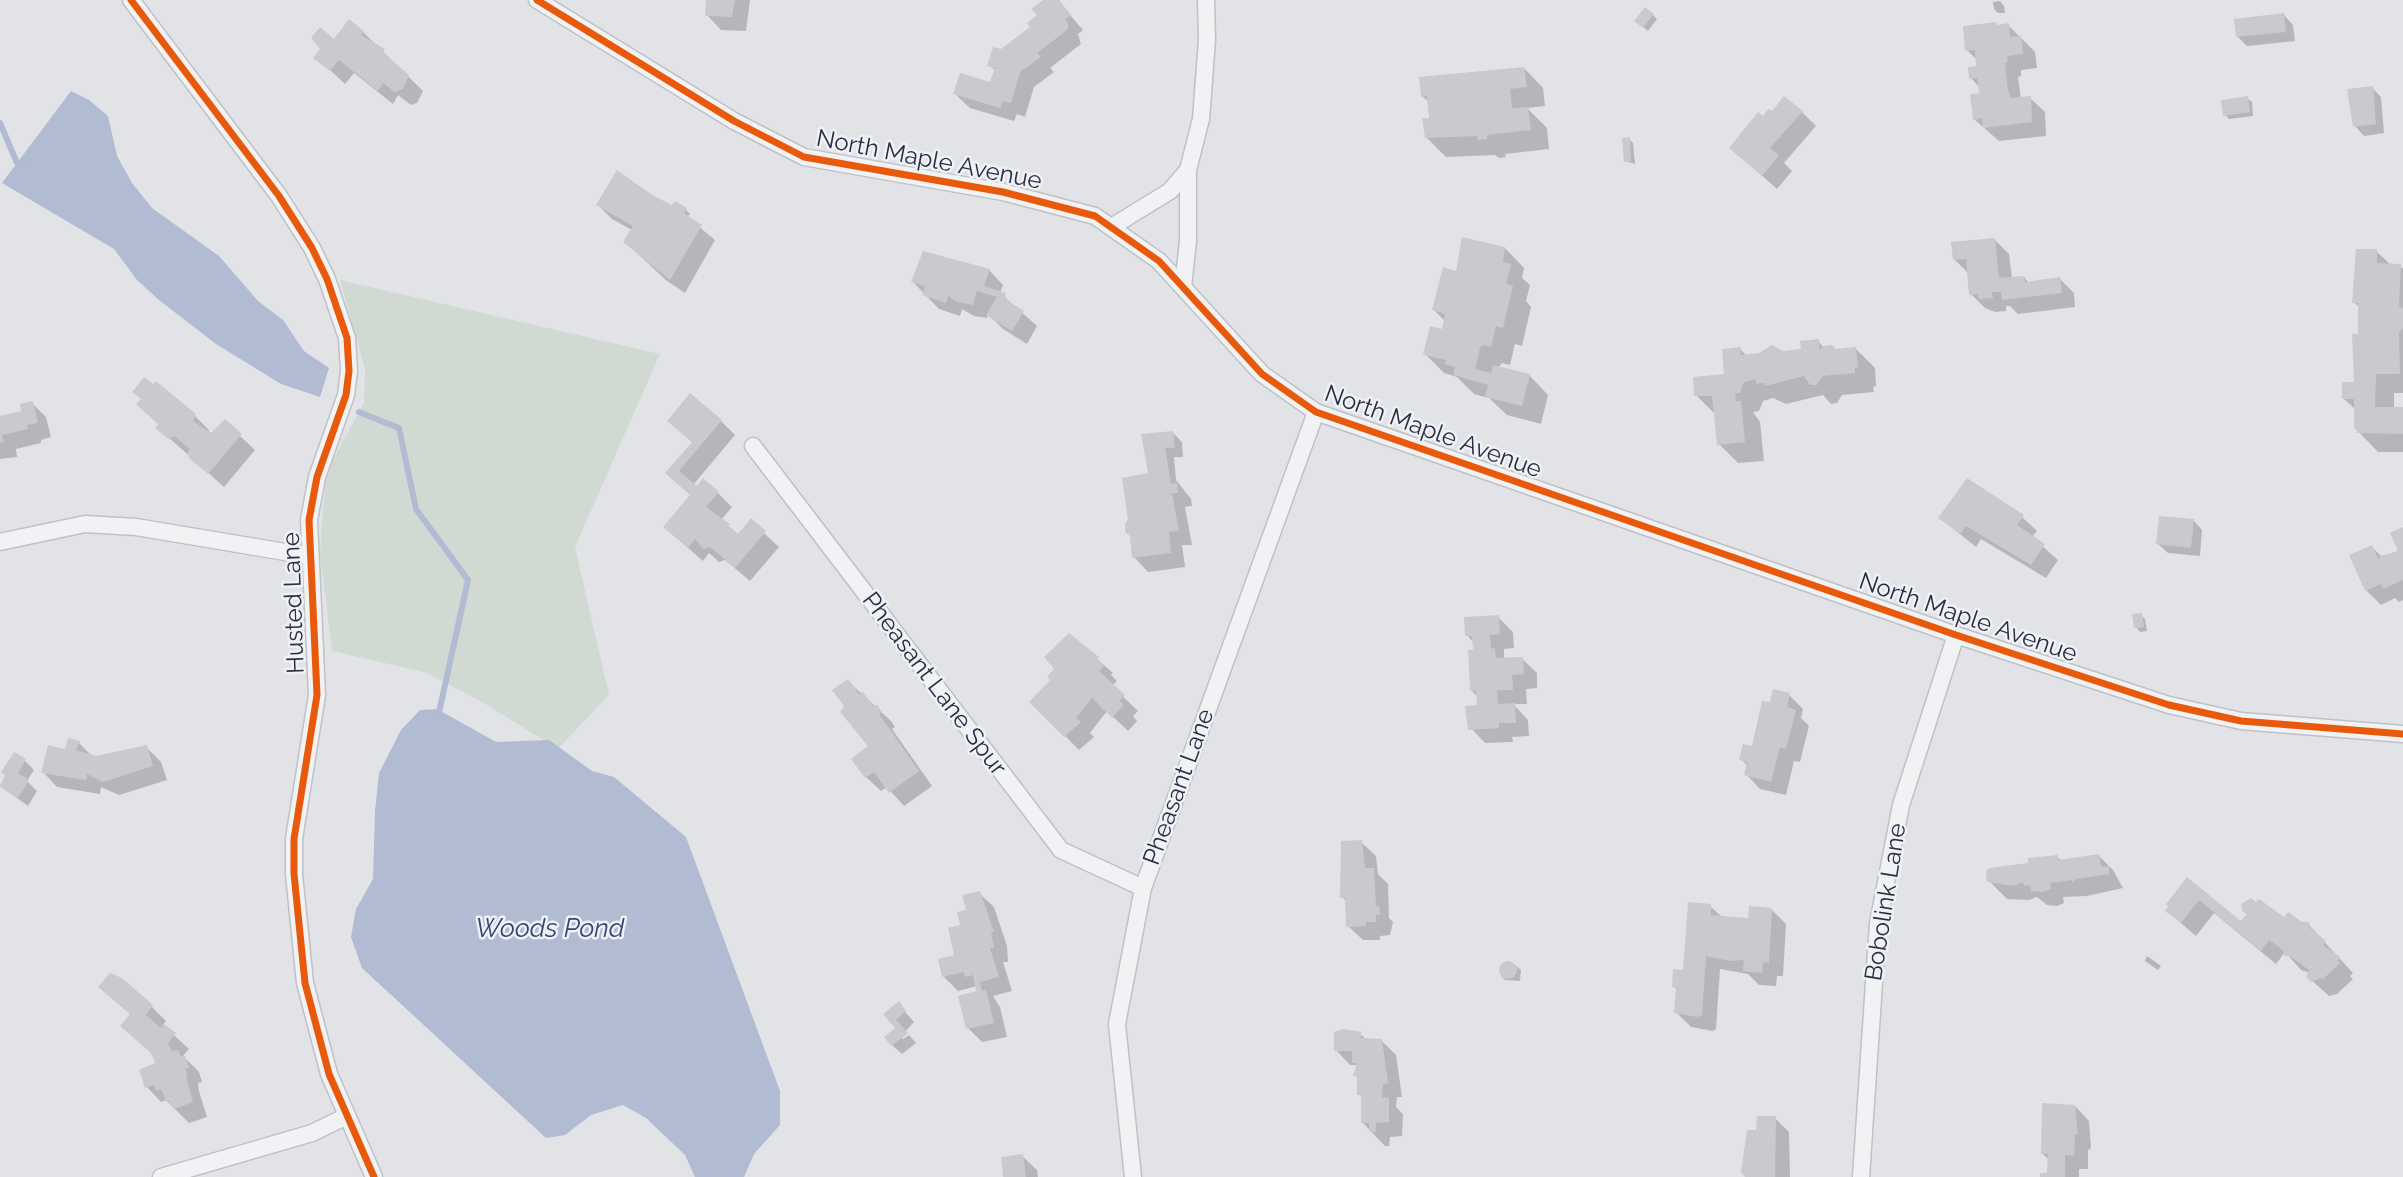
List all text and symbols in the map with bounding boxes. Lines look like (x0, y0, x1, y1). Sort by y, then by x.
street label: North Maple Avenue (814, 124, 1044, 196)
street label: North Maple Avenue (1321, 379, 1545, 485)
street label: Husted Lane (277, 532, 311, 674)
street label: North Maple Avenue (1855, 567, 2081, 669)
street label: Pheasant Lane Spur (856, 587, 1012, 781)
street label: Pheasant Lane (1137, 705, 1221, 869)
street label: Bobolink Lane (1859, 821, 1913, 983)
water label: Woods Pond (476, 913, 624, 945)

